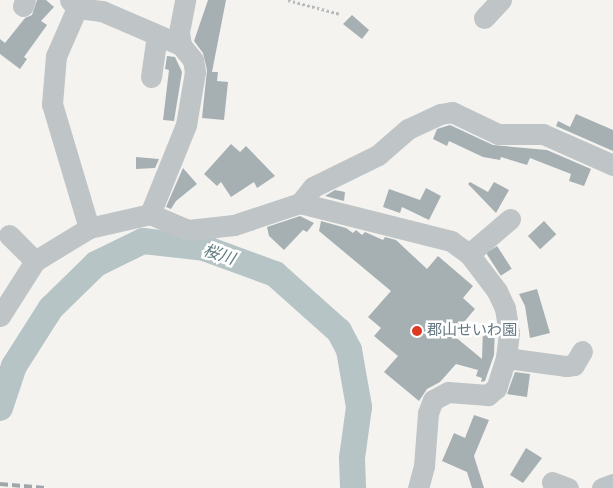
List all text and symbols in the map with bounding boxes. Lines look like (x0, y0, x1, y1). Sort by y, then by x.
water label: 桜川 (201, 241, 237, 269)
place label: 郡山せいわ園 (427, 322, 517, 340)
marker: 郡山せいわ園 (411, 325, 423, 337)

